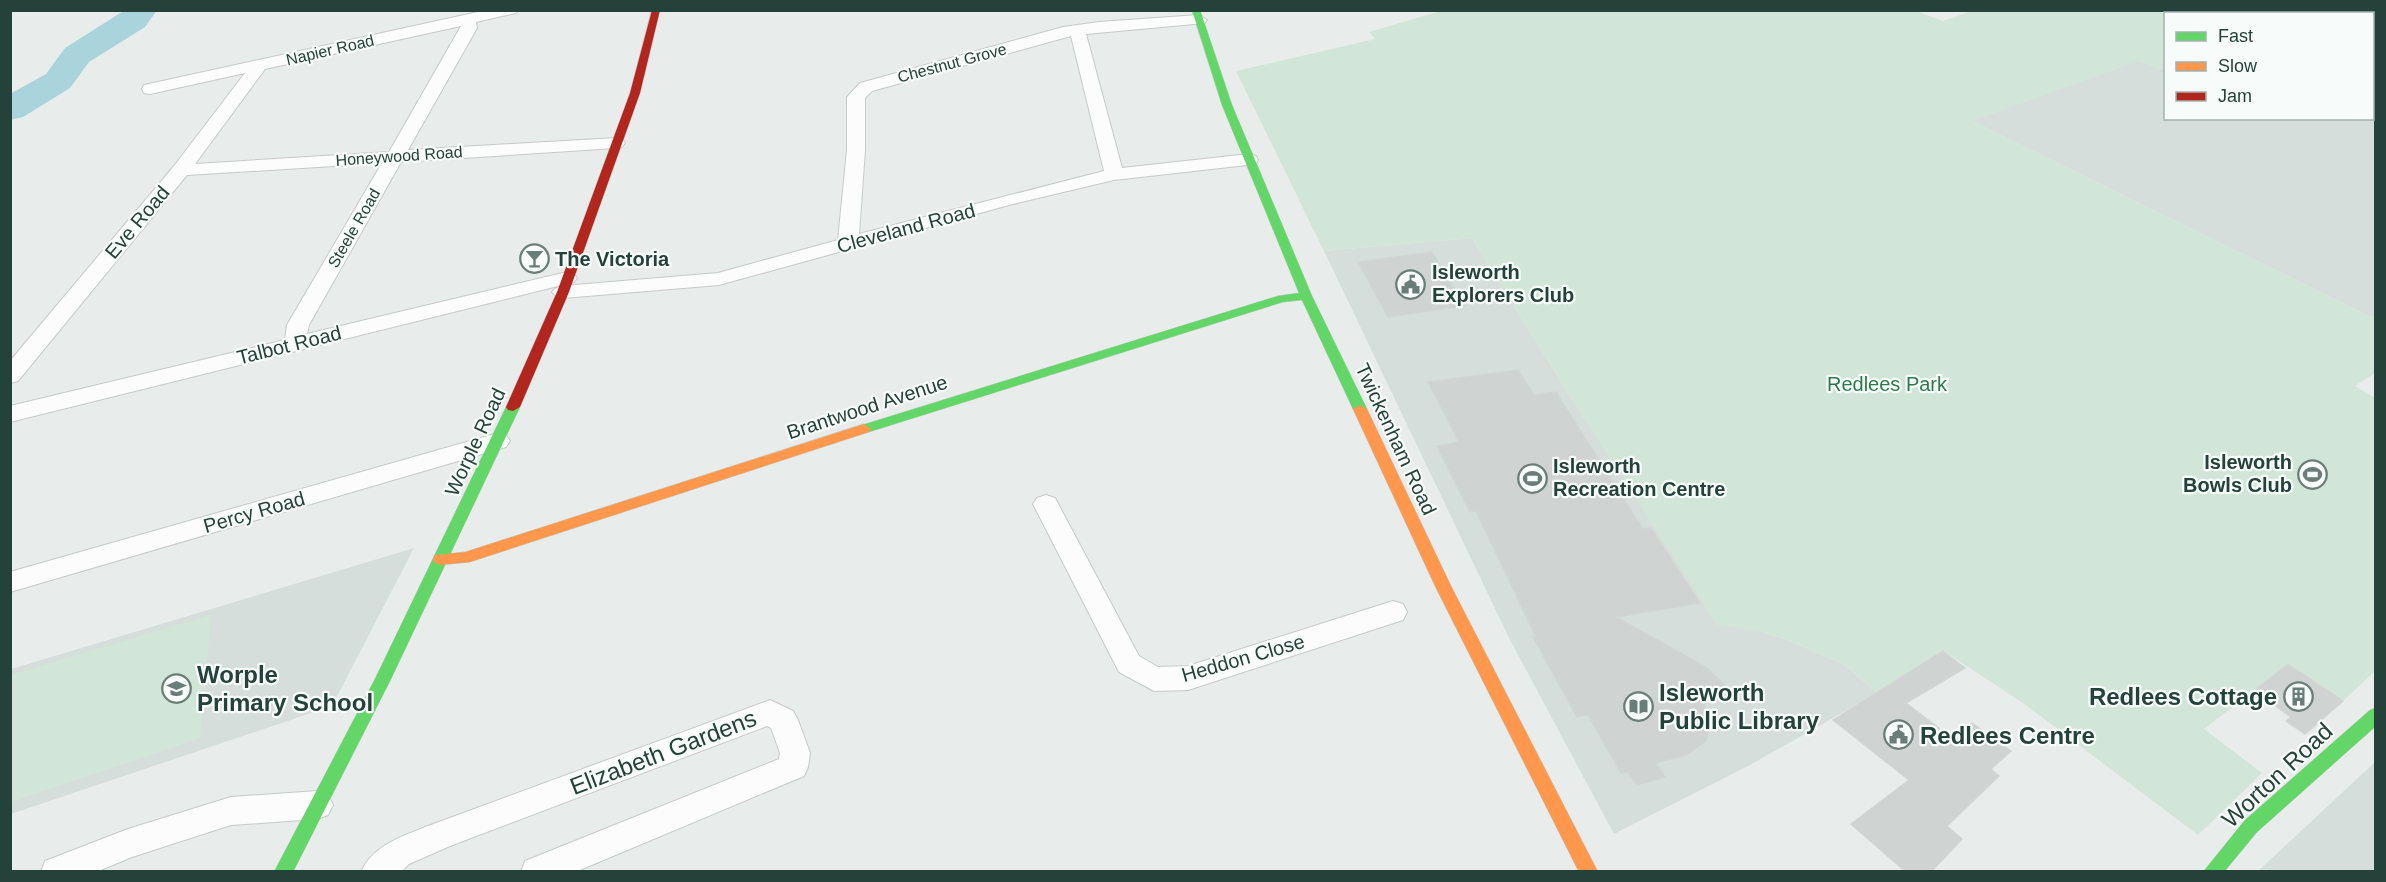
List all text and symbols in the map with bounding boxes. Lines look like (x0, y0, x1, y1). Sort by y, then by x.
legend (2164, 12, 2374, 120)
text: Fast (2218, 26, 2253, 46)
street label: Napier Road (284, 32, 376, 68)
street label: Chestnut Grove (896, 40, 1008, 86)
text: Slow (2218, 56, 2258, 76)
text: Jam (2218, 86, 2252, 106)
street label: Honeywood Road (335, 143, 463, 169)
street label: Eve Road (100, 181, 174, 263)
street label: Steele Road (325, 186, 383, 270)
street label: Cleveland Road (834, 199, 978, 257)
bar icon: The Victoria (518, 243, 550, 275)
place label: The Victoria (555, 248, 670, 270)
place label: Isleworth Explorers Club (1432, 261, 1574, 306)
public building icon: Isleworth Explorers Club (1395, 268, 1427, 300)
street label: Talbot Road (235, 321, 343, 369)
street label: Twickenham Road (1351, 360, 1441, 518)
street label: Brantwood Avenue (784, 371, 950, 443)
park label: Redlees Park (1827, 373, 1948, 395)
street label: Worple Road (440, 385, 510, 499)
place label: Isleworth Bowls Club (2183, 451, 2292, 496)
place label: Isleworth Recreation Centre (1553, 455, 1725, 500)
sports icon: Isleworth Bowls Club (2297, 458, 2329, 490)
sports icon: Isleworth Recreation Centre (1516, 462, 1548, 494)
street label: Percy Road (201, 487, 307, 537)
street label: Heddon Close (1179, 630, 1307, 686)
place label: Worple Primary School (197, 661, 373, 716)
school or university icon: Worple Primary School (160, 672, 192, 704)
place label: Isleworth Public Library (1659, 679, 1820, 734)
building icon: Redlees Cottage (2282, 680, 2314, 712)
place label: Redlees Cottage (2089, 683, 2277, 710)
library icon: Isleworth Public Library (1622, 690, 1654, 722)
street label: Elizabeth Gardens (566, 704, 760, 800)
street label: Worton Road (2216, 717, 2338, 833)
public building icon: Redlees Centre (1883, 719, 1915, 751)
place label: Redlees Centre (1920, 722, 2095, 749)

